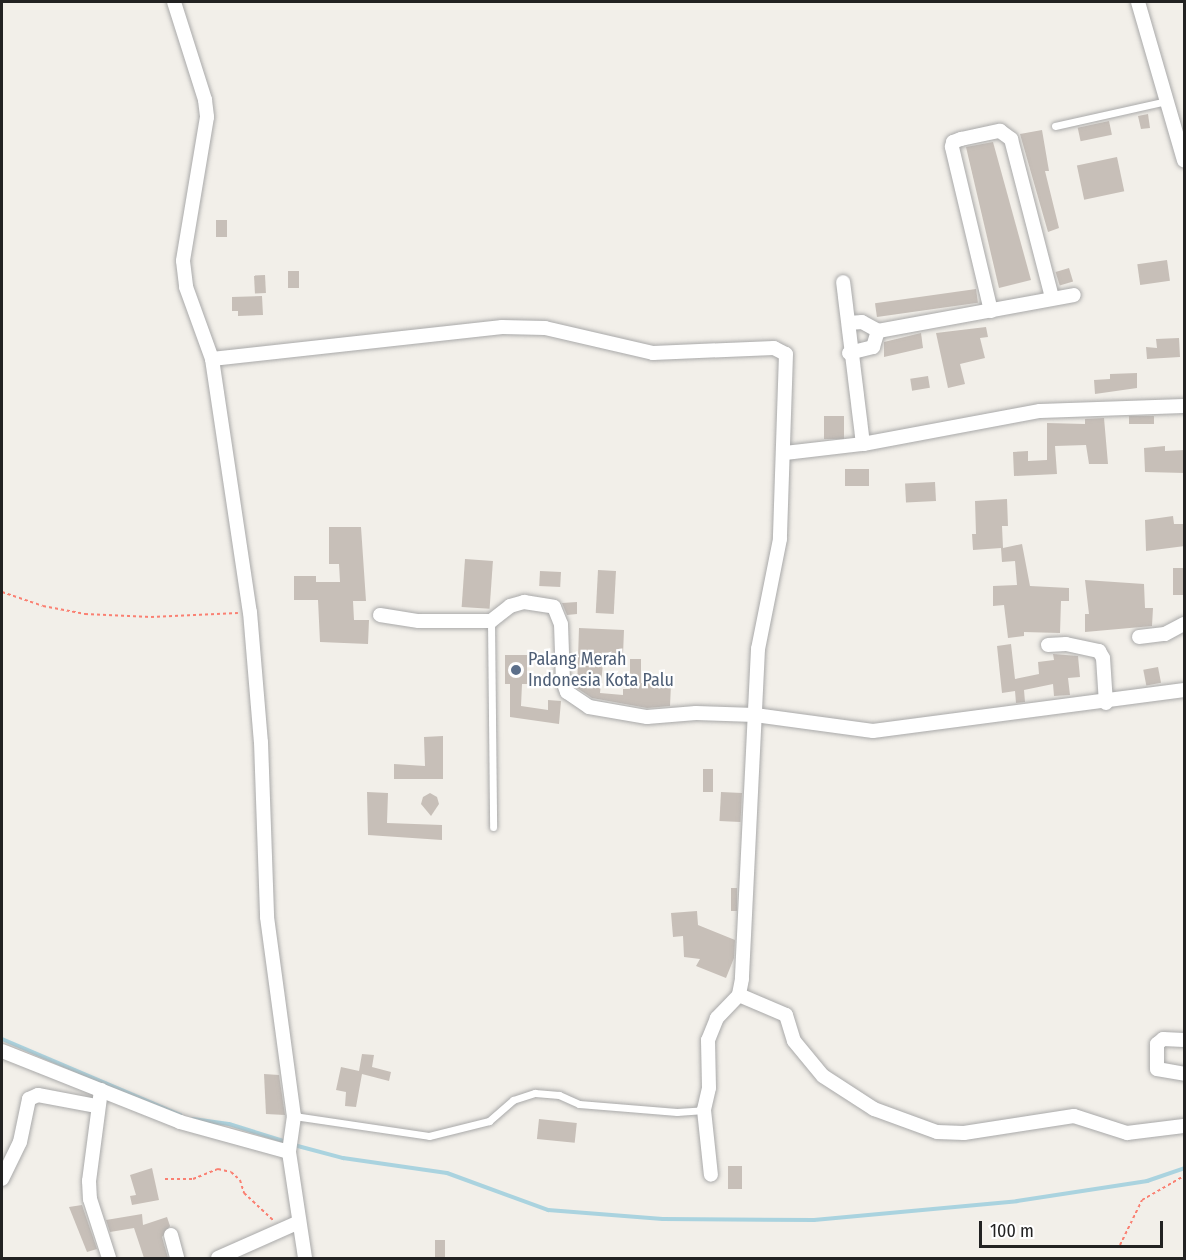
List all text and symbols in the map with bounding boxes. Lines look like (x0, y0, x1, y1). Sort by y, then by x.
place label: Palang Merah Indonesia Kota Palu (528, 649, 674, 692)
marker: Palang Merah Indonesia Kota Palu (509, 663, 523, 677)
scale bar (982, 1209, 1166, 1247)
text: 100 m (990, 1220, 1034, 1242)

